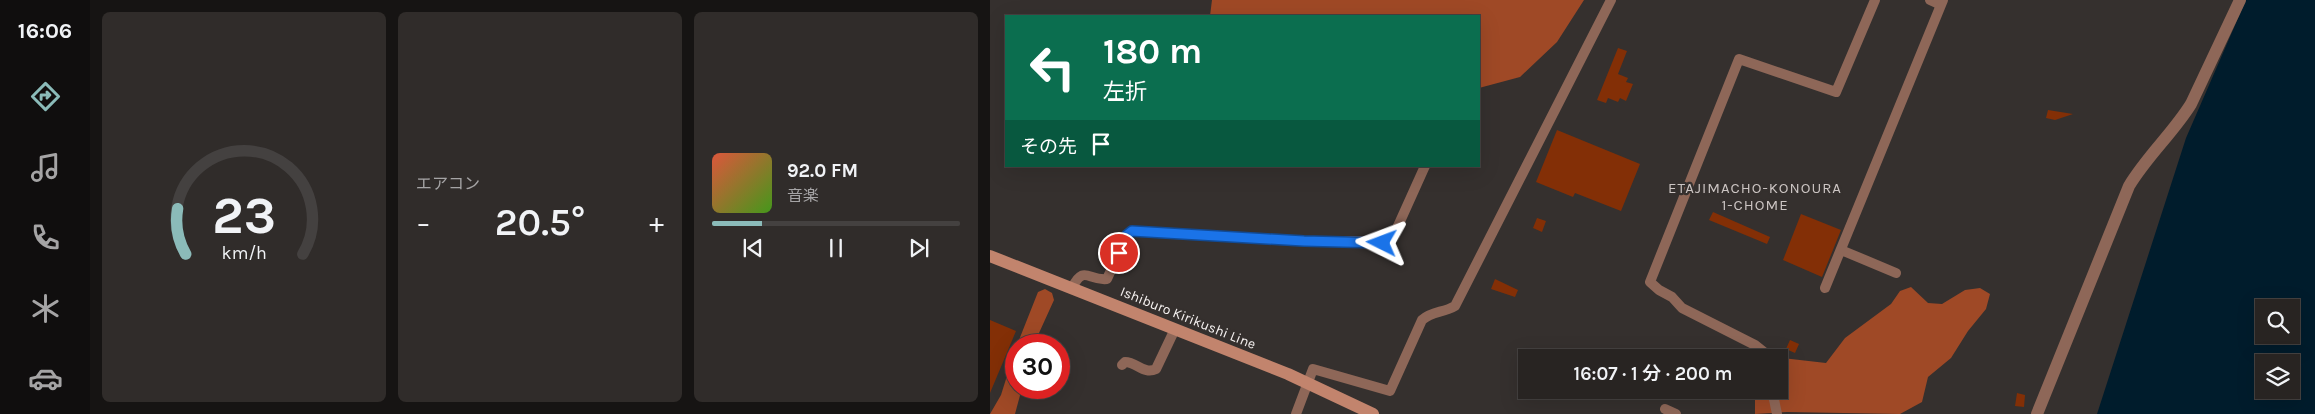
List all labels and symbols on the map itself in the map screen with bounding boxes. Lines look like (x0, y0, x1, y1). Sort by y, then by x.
district label: ETAJIMACHO-KONOURA 1-CHOME (1668, 179, 1842, 214)
position arrow (1355, 216, 1407, 268)
pin (1098, 232, 1140, 274)
street label: Ishiburo Kirikushi Line (1118, 283, 1258, 353)
speed limit sign: 30 (1005, 334, 1070, 399)

